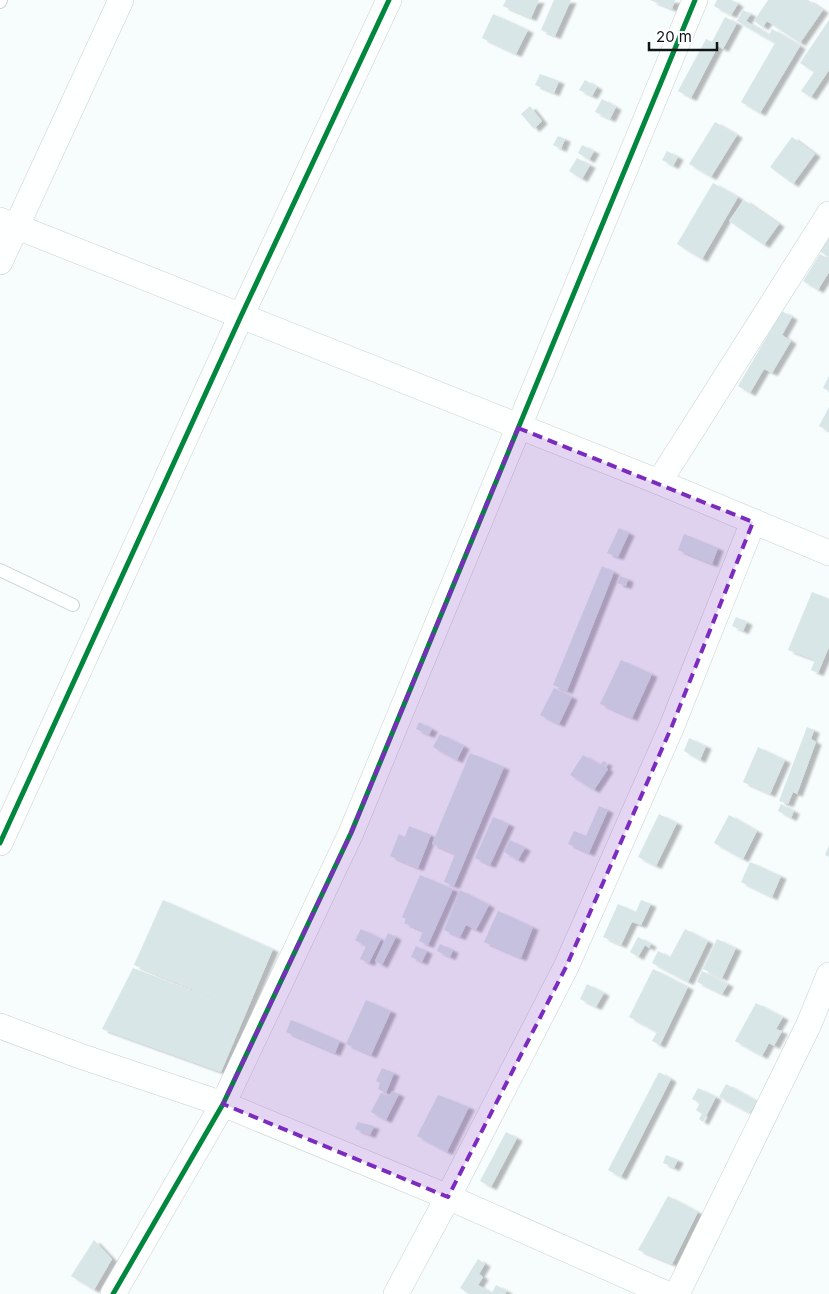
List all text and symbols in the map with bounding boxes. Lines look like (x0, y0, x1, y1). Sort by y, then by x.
scale bar (649, 20, 716, 52)
text: 20 m (656, 27, 692, 46)

